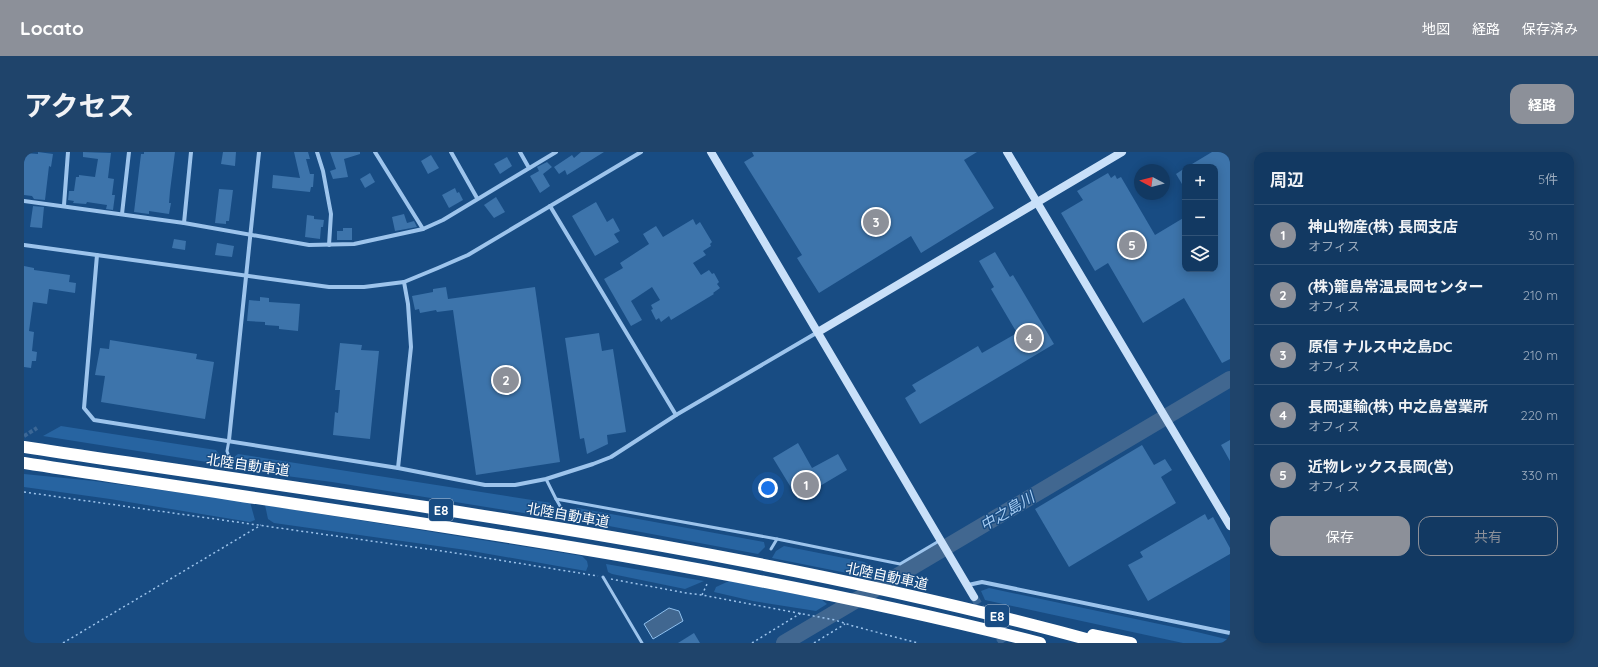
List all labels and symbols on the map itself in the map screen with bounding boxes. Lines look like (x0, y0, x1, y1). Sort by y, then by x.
north arrow (1134, 164, 1170, 200)
pin: 3 (863, 207, 889, 237)
pin: 5 (1119, 230, 1145, 260)
pin: 4 (1016, 323, 1042, 353)
pin: 2 (493, 365, 519, 395)
street label: 北陸自動車道 (205, 450, 291, 480)
pin: 1 (793, 470, 819, 500)
your location (758, 478, 778, 498)
water label: 中之島川 (976, 486, 1039, 535)
road number: E8 (429, 499, 453, 521)
street label: 北陸自動車道 (525, 499, 611, 531)
street label: 北陸自動車道 (844, 558, 930, 594)
road number: E8 (985, 605, 1009, 627)

